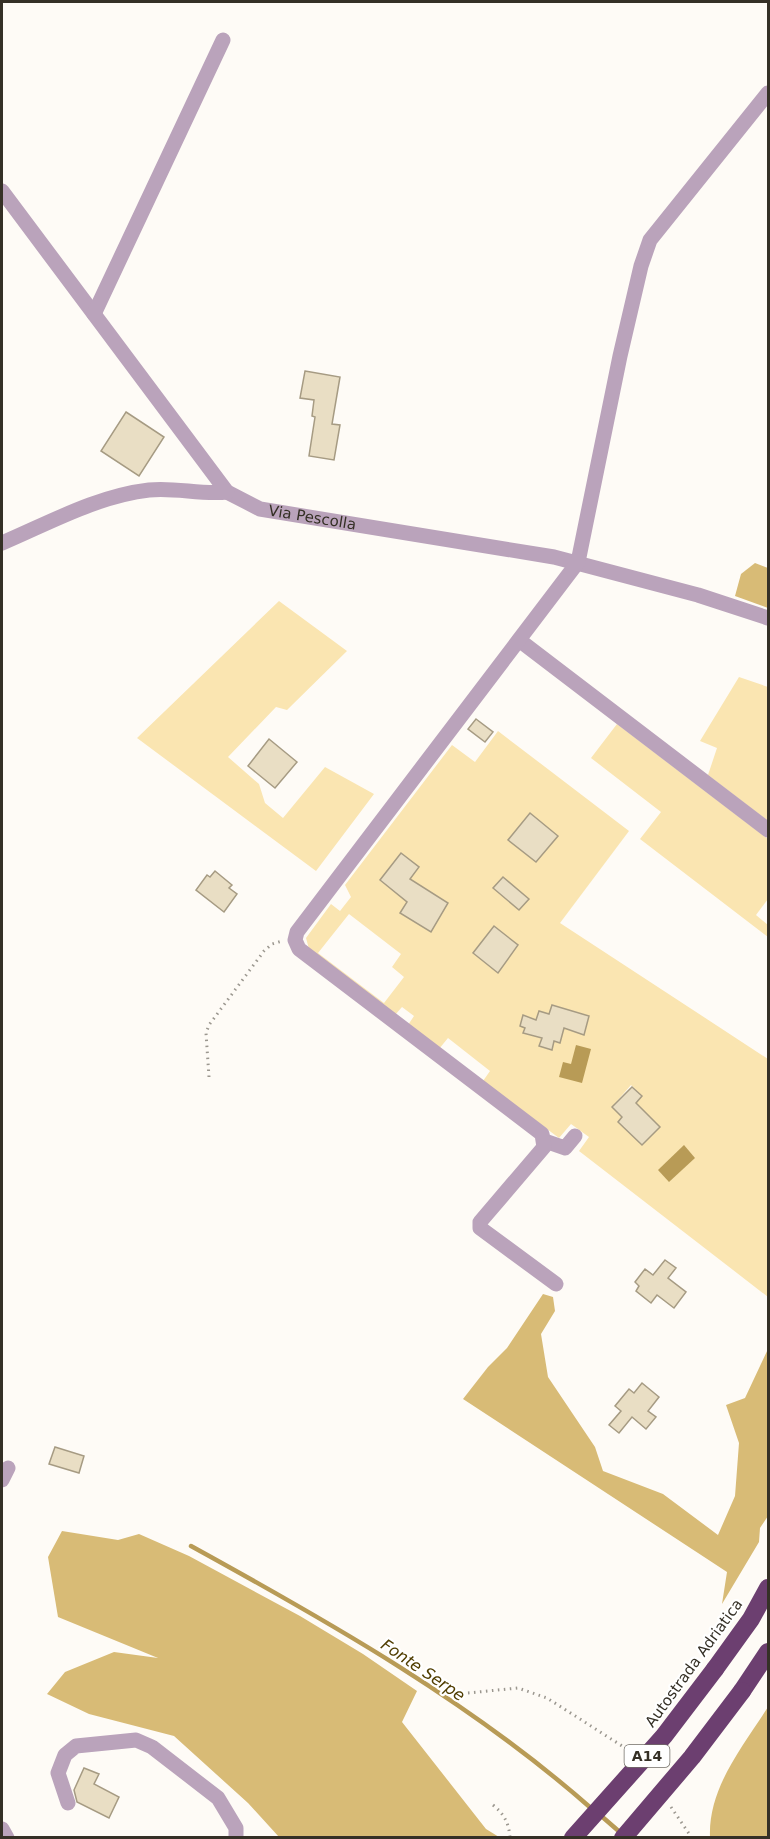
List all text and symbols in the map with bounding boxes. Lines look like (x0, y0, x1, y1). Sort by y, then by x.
street label: Via Pescolla (267, 502, 358, 534)
street label: Autostrada Adriatica (641, 1595, 747, 1731)
water label: Fonte Serpe (378, 1635, 469, 1705)
road number: A14 (624, 1745, 670, 1767)

